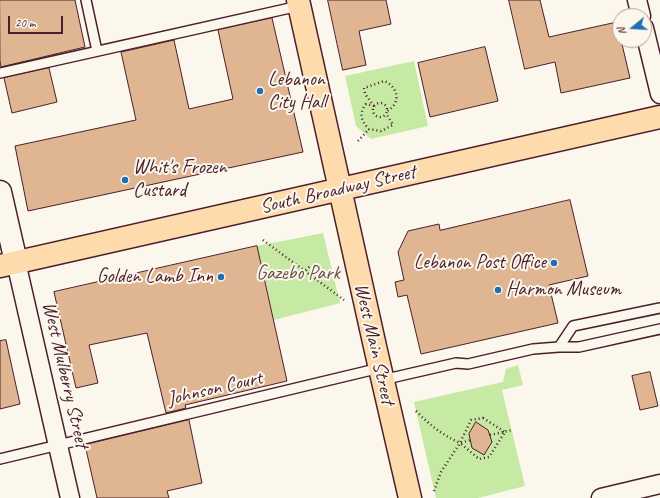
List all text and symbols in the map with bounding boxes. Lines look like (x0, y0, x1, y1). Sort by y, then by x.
scale bar (10, 8, 65, 34)
north arrow (612, 8, 652, 48)
text: 20 m (15, 15, 35, 31)
text: N (614, 26, 629, 37)
place label: Lebanon City Hall (268, 68, 326, 115)
marker: Lebanon City Hall (255, 86, 265, 96)
place label: Whit's Frozen Custard (133, 156, 227, 203)
street label: South Broadway Street (258, 160, 418, 220)
marker: Whit's Frozen Custard (120, 175, 130, 185)
place label: Lebanon Post Office (414, 251, 546, 275)
marker: Lebanon Post Office (549, 258, 559, 268)
park label: Gazebo Park (256, 262, 340, 286)
place label: Golden Lamb Inn (97, 265, 213, 289)
marker: Golden Lamb Inn (216, 272, 226, 282)
place label: Harmon Museum (506, 278, 621, 302)
street label: West Main Street (348, 281, 400, 407)
marker: Harmon Museum (493, 285, 503, 295)
street label: West Mulberry Street (37, 300, 93, 450)
street label: Johnson Court (165, 366, 265, 412)

